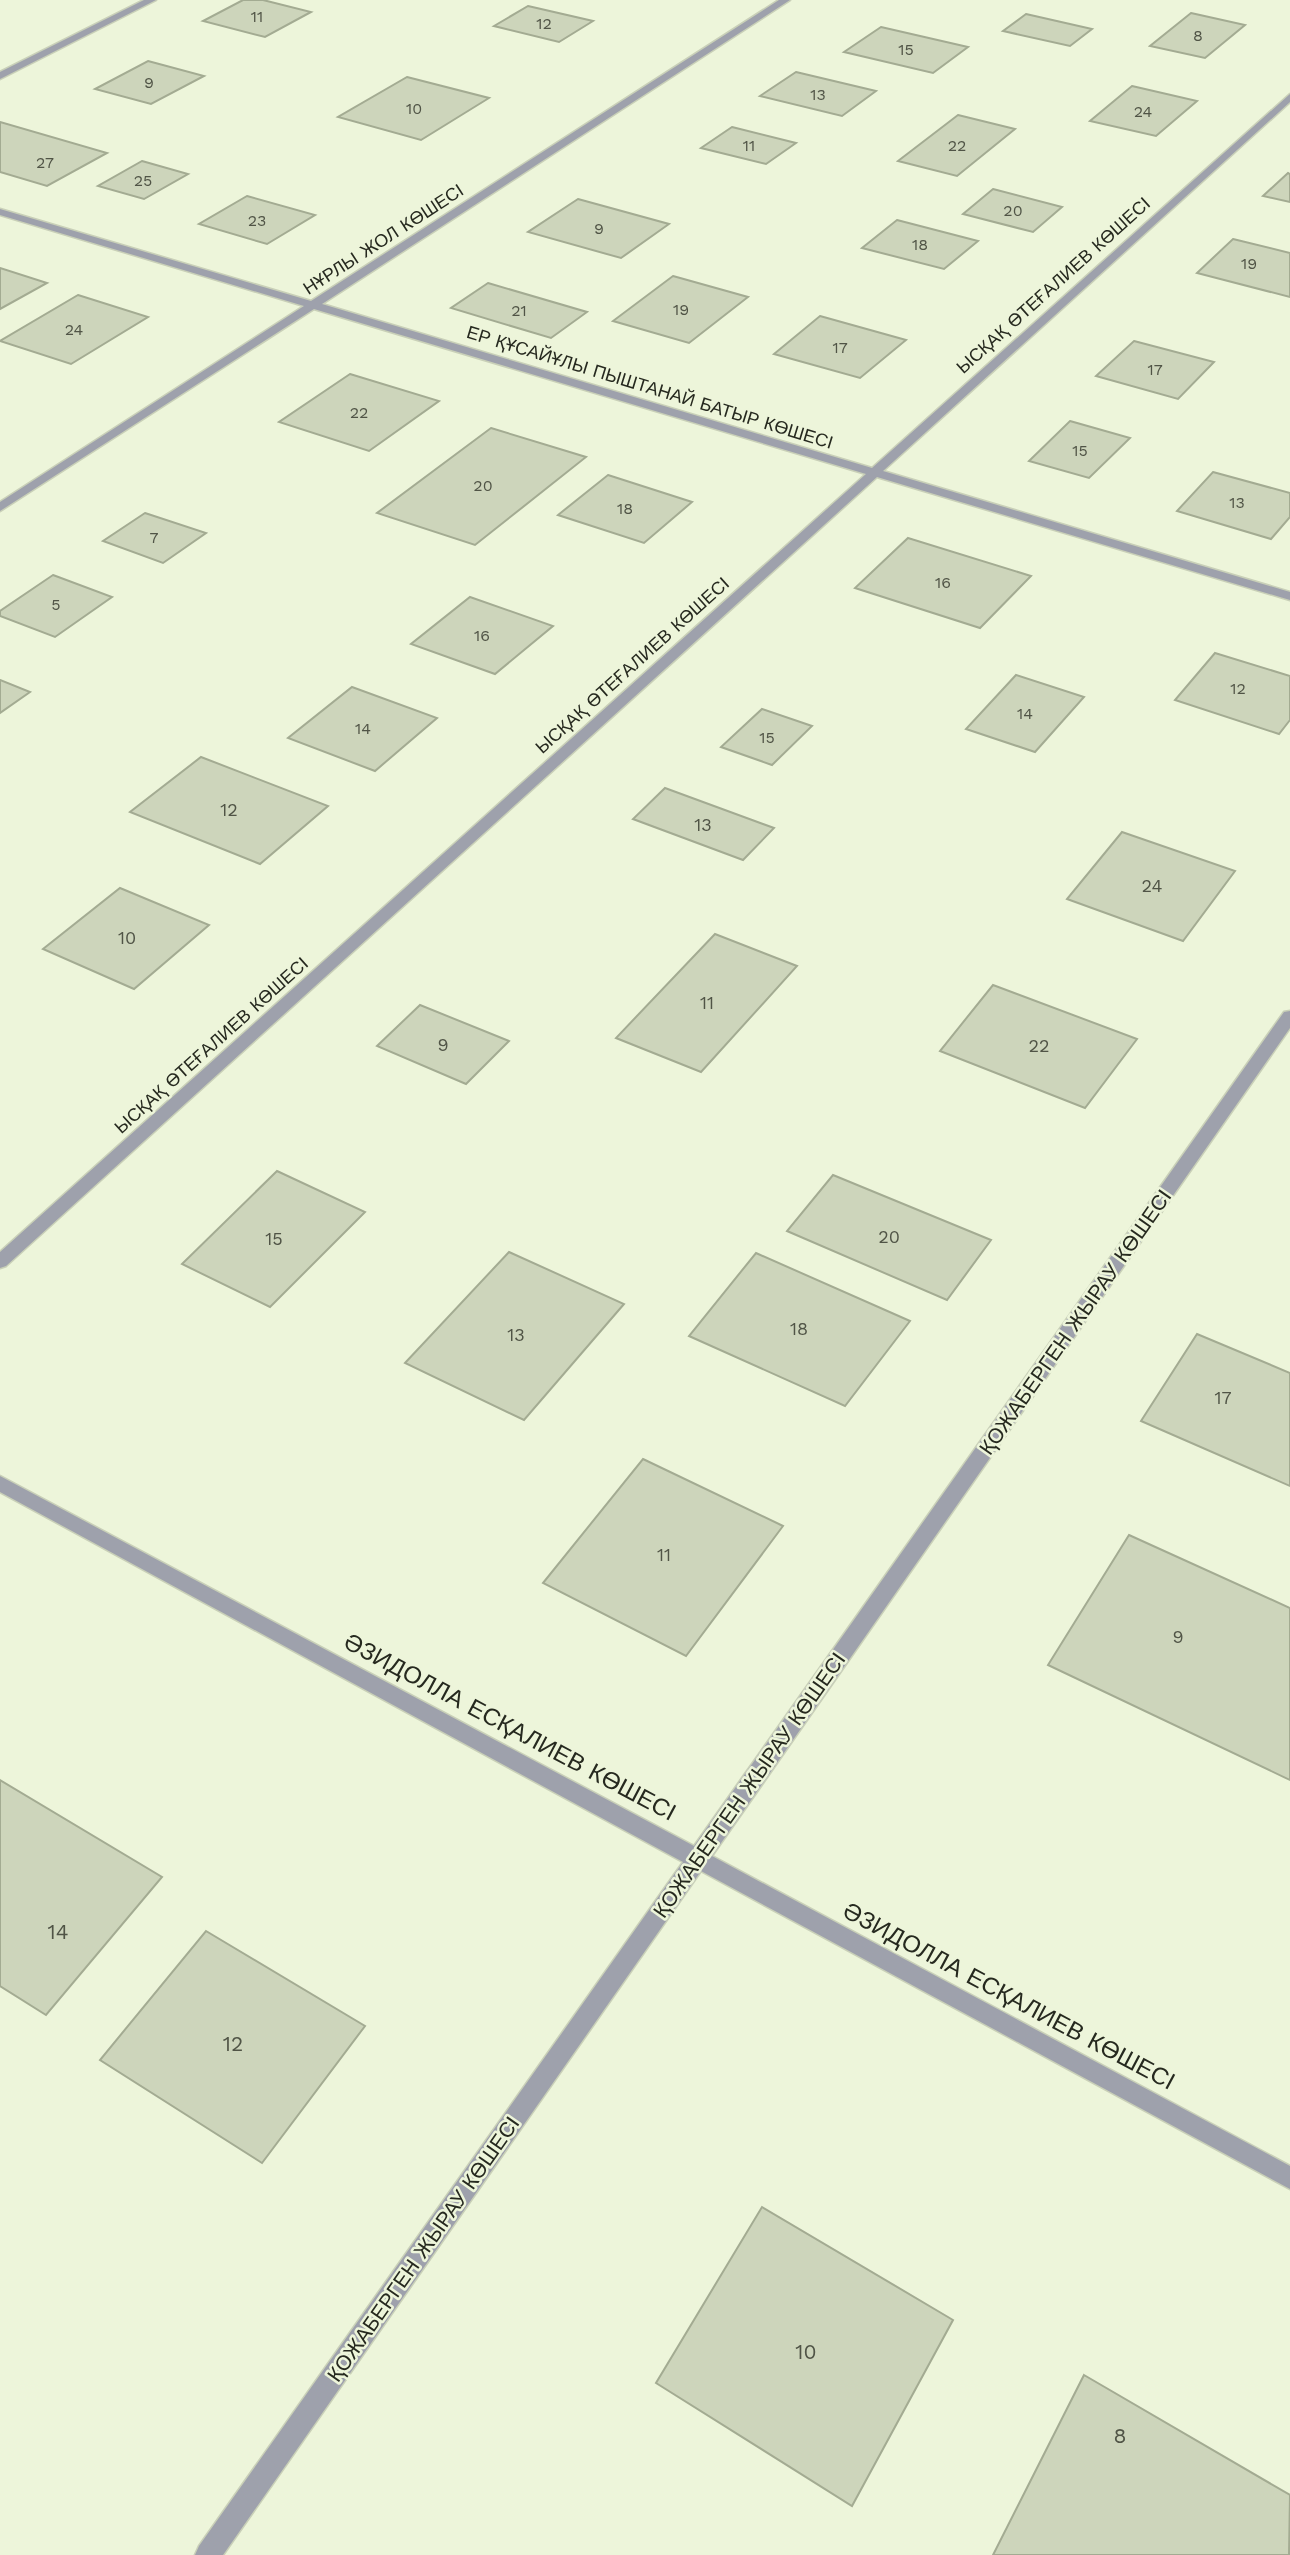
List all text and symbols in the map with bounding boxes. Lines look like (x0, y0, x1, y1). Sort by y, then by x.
house number: 11 (251, 7, 263, 26)
house number: 12 (536, 14, 552, 33)
house number: 8 (1193, 26, 1203, 45)
house number: 15 (898, 40, 914, 59)
house number: 9 (144, 73, 154, 92)
house number: 13 (810, 85, 826, 104)
house number: 10 (406, 99, 422, 118)
house number: 24 (1134, 102, 1153, 121)
house number: 11 (743, 136, 755, 155)
house number: 22 (948, 136, 966, 155)
house number: 27 (36, 153, 54, 172)
house number: 25 (134, 171, 152, 190)
street label: НҰРЛЫ ЖОЛ КӨШЕСІ (299, 179, 467, 299)
street label: ЫСҚАҚ ӨТЕҒАЛИЕВ КӨШЕСІ (952, 193, 1154, 377)
house number: 20 (1003, 201, 1023, 220)
house number: 23 (248, 211, 266, 230)
house number: 9 (594, 219, 604, 238)
house number: 18 (912, 235, 928, 254)
house number: 19 (1241, 254, 1257, 273)
house number: 19 (673, 300, 689, 319)
house number: 21 (511, 301, 527, 320)
house number: 24 (65, 320, 84, 339)
street label: ЕР ҚҰСАЙҰЛЫ ПЫШТАНАЙ БАТЫР КӨШЕСІ (464, 321, 836, 453)
house number: 17 (832, 338, 848, 357)
house number: 17 (1147, 360, 1163, 379)
house number: 22 (350, 403, 368, 422)
house number: 15 (1072, 441, 1088, 460)
house number: 20 (473, 476, 493, 495)
house number: 13 (1229, 493, 1245, 512)
house number: 18 (617, 499, 633, 518)
house number: 7 (150, 528, 159, 547)
street label: ЫСҚАҚ ӨТЕҒАЛИЕВ КӨШЕСІ (531, 573, 733, 757)
house number: 16 (935, 573, 951, 592)
house number: 5 (51, 595, 61, 614)
house number: 16 (474, 626, 490, 645)
house number: 12 (1230, 679, 1246, 698)
house number: 14 (1017, 704, 1033, 723)
house number: 14 (355, 719, 371, 738)
house number: 15 (759, 728, 775, 747)
house number: 12 (220, 799, 238, 820)
house number: 13 (694, 814, 712, 835)
house number: 24 (1142, 875, 1162, 896)
house number: 10 (118, 927, 136, 948)
street label: ЫСҚАҚ ӨТЕҒАЛИЕВ КӨШЕСІ (110, 953, 312, 1137)
house number: 11 (700, 992, 714, 1013)
house number: 9 (437, 1034, 449, 1055)
house number: 22 (1029, 1035, 1050, 1056)
street label: ҚОЖАБЕРГЕН ЖЫРАУ КӨШЕСІ (974, 1185, 1176, 1459)
house number: 20 (878, 1226, 900, 1247)
house number: 15 (265, 1228, 283, 1249)
house number: 18 (790, 1318, 808, 1339)
house number: 13 (507, 1324, 525, 1345)
house number: 17 (1214, 1387, 1232, 1408)
house number: 11 (657, 1544, 671, 1565)
house number: 9 (1172, 1626, 1184, 1647)
street label: ӘЗИДОЛЛА ЕСҚАЛИЕВ КӨШЕСІ (339, 1627, 681, 1827)
street label: ҚОЖАБЕРГЕН ЖЫРАУ КӨШЕСІ (648, 1648, 850, 1922)
street label: ӘЗИДОЛЛА ЕСҚАЛИЕВ КӨШЕСІ (838, 1896, 1180, 2096)
house number: 14 (47, 1919, 69, 1944)
house number: 12 (223, 2031, 243, 2056)
street label: ҚОЖАБЕРГЕН ЖЫРАУ КӨШЕСІ (322, 2112, 524, 2386)
house number: 10 (795, 2339, 817, 2364)
house number: 8 (1114, 2423, 1126, 2448)

